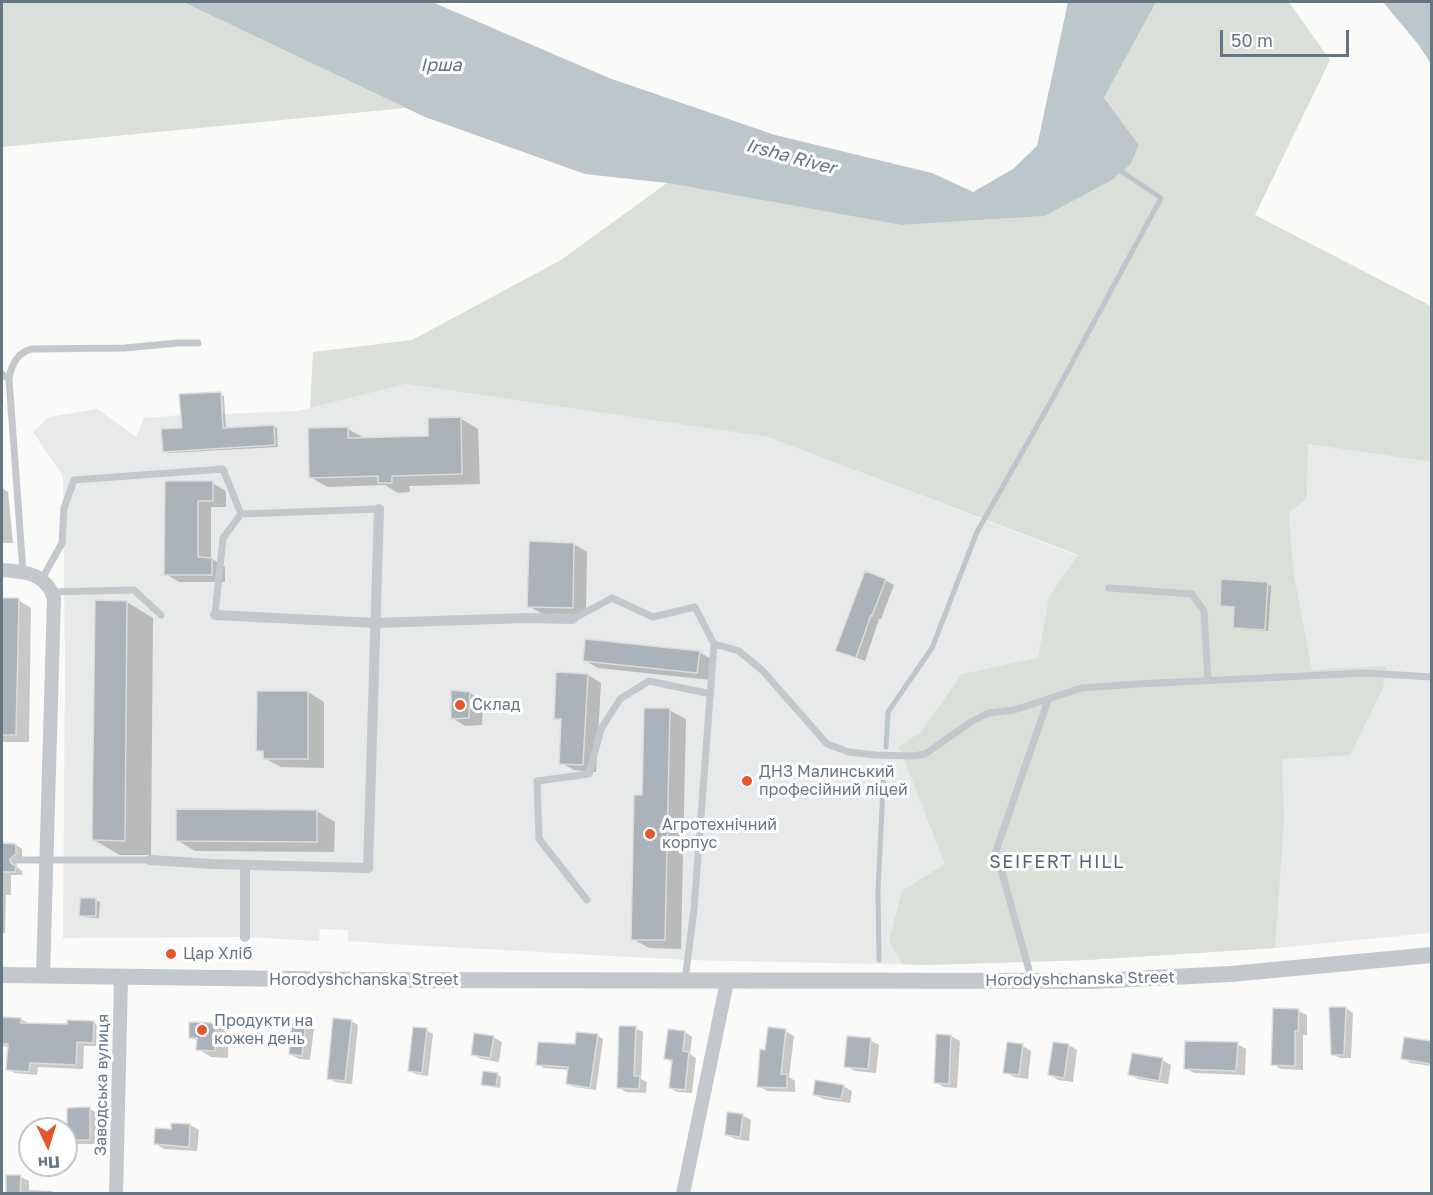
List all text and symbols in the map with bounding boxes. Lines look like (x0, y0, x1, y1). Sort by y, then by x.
scale bar (1223, 18, 1352, 56)
text: 50 m (1231, 29, 1273, 51)
water label: Ірша (420, 54, 462, 76)
water label: Irsha River (744, 135, 838, 179)
place label: Склад (472, 695, 520, 715)
marker: Склад (453, 698, 467, 712)
place label: ДНЗ Малинський професійний ліцей (759, 762, 908, 800)
marker: ДНЗ Малинський професійний ліцей (740, 774, 754, 788)
place label: Агротехнічний корпус (662, 815, 777, 853)
marker: Агротехнічний корпус (643, 827, 657, 841)
district label: SEIFERT HILL (989, 851, 1125, 873)
place label: Цар Хліб (183, 944, 252, 964)
marker: Цар Хліб (164, 947, 178, 961)
street label: Horodyshchanska Street (985, 968, 1175, 990)
street label: Horodyshchanska Street (269, 970, 459, 990)
place label: Продукти на кожен день (214, 1011, 313, 1049)
street label: Заводська вулиця (91, 1014, 113, 1156)
marker: Продукти на кожен день (195, 1023, 209, 1037)
north arrow (18, 1117, 78, 1177)
text: Пн (38, 1152, 61, 1174)

